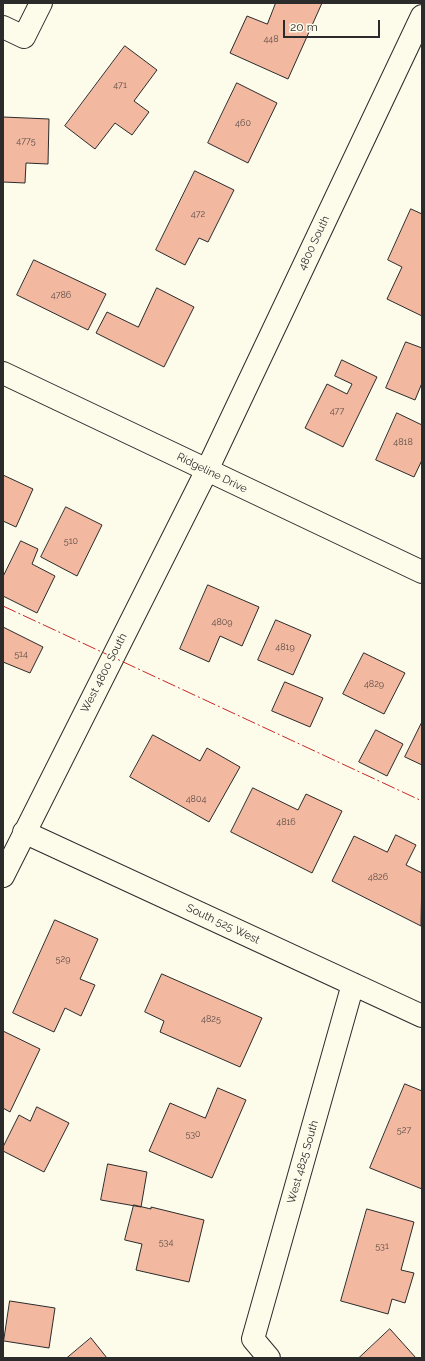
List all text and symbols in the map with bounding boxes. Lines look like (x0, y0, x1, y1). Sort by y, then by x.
scale bar (285, 12, 382, 38)
text: 20 m (290, 20, 318, 34)
house number: 448 (263, 34, 279, 44)
house number: 471 (113, 80, 127, 90)
house number: 460 (235, 118, 251, 128)
house number: 4775 (16, 136, 36, 146)
house number: 472 (191, 209, 205, 219)
street label: 4800 South (296, 214, 332, 272)
house number: 4786 (51, 290, 71, 300)
house number: 477 (330, 406, 344, 416)
house number: 4818 (393, 437, 413, 447)
street label: Ridgeline Drive (175, 450, 249, 496)
house number: 510 (64, 536, 78, 546)
house number: 4809 (211, 617, 233, 627)
street label: West 4800 South (78, 631, 130, 715)
house number: 4819 (275, 642, 295, 652)
house number: 514 (14, 649, 28, 659)
house number: 4829 (364, 679, 384, 689)
house number: 4804 (186, 794, 206, 804)
house number: 4816 (276, 817, 296, 827)
house number: 4826 (368, 872, 388, 882)
street label: South 525 West (184, 901, 262, 947)
house number: 529 (56, 954, 70, 964)
house number: 4825 (201, 1014, 221, 1024)
street label: West 4825 South (285, 1119, 321, 1205)
house number: 527 (397, 1125, 411, 1135)
house number: 530 (185, 1129, 201, 1139)
house number: 534 (159, 1237, 173, 1247)
house number: 531 (375, 1241, 389, 1251)

